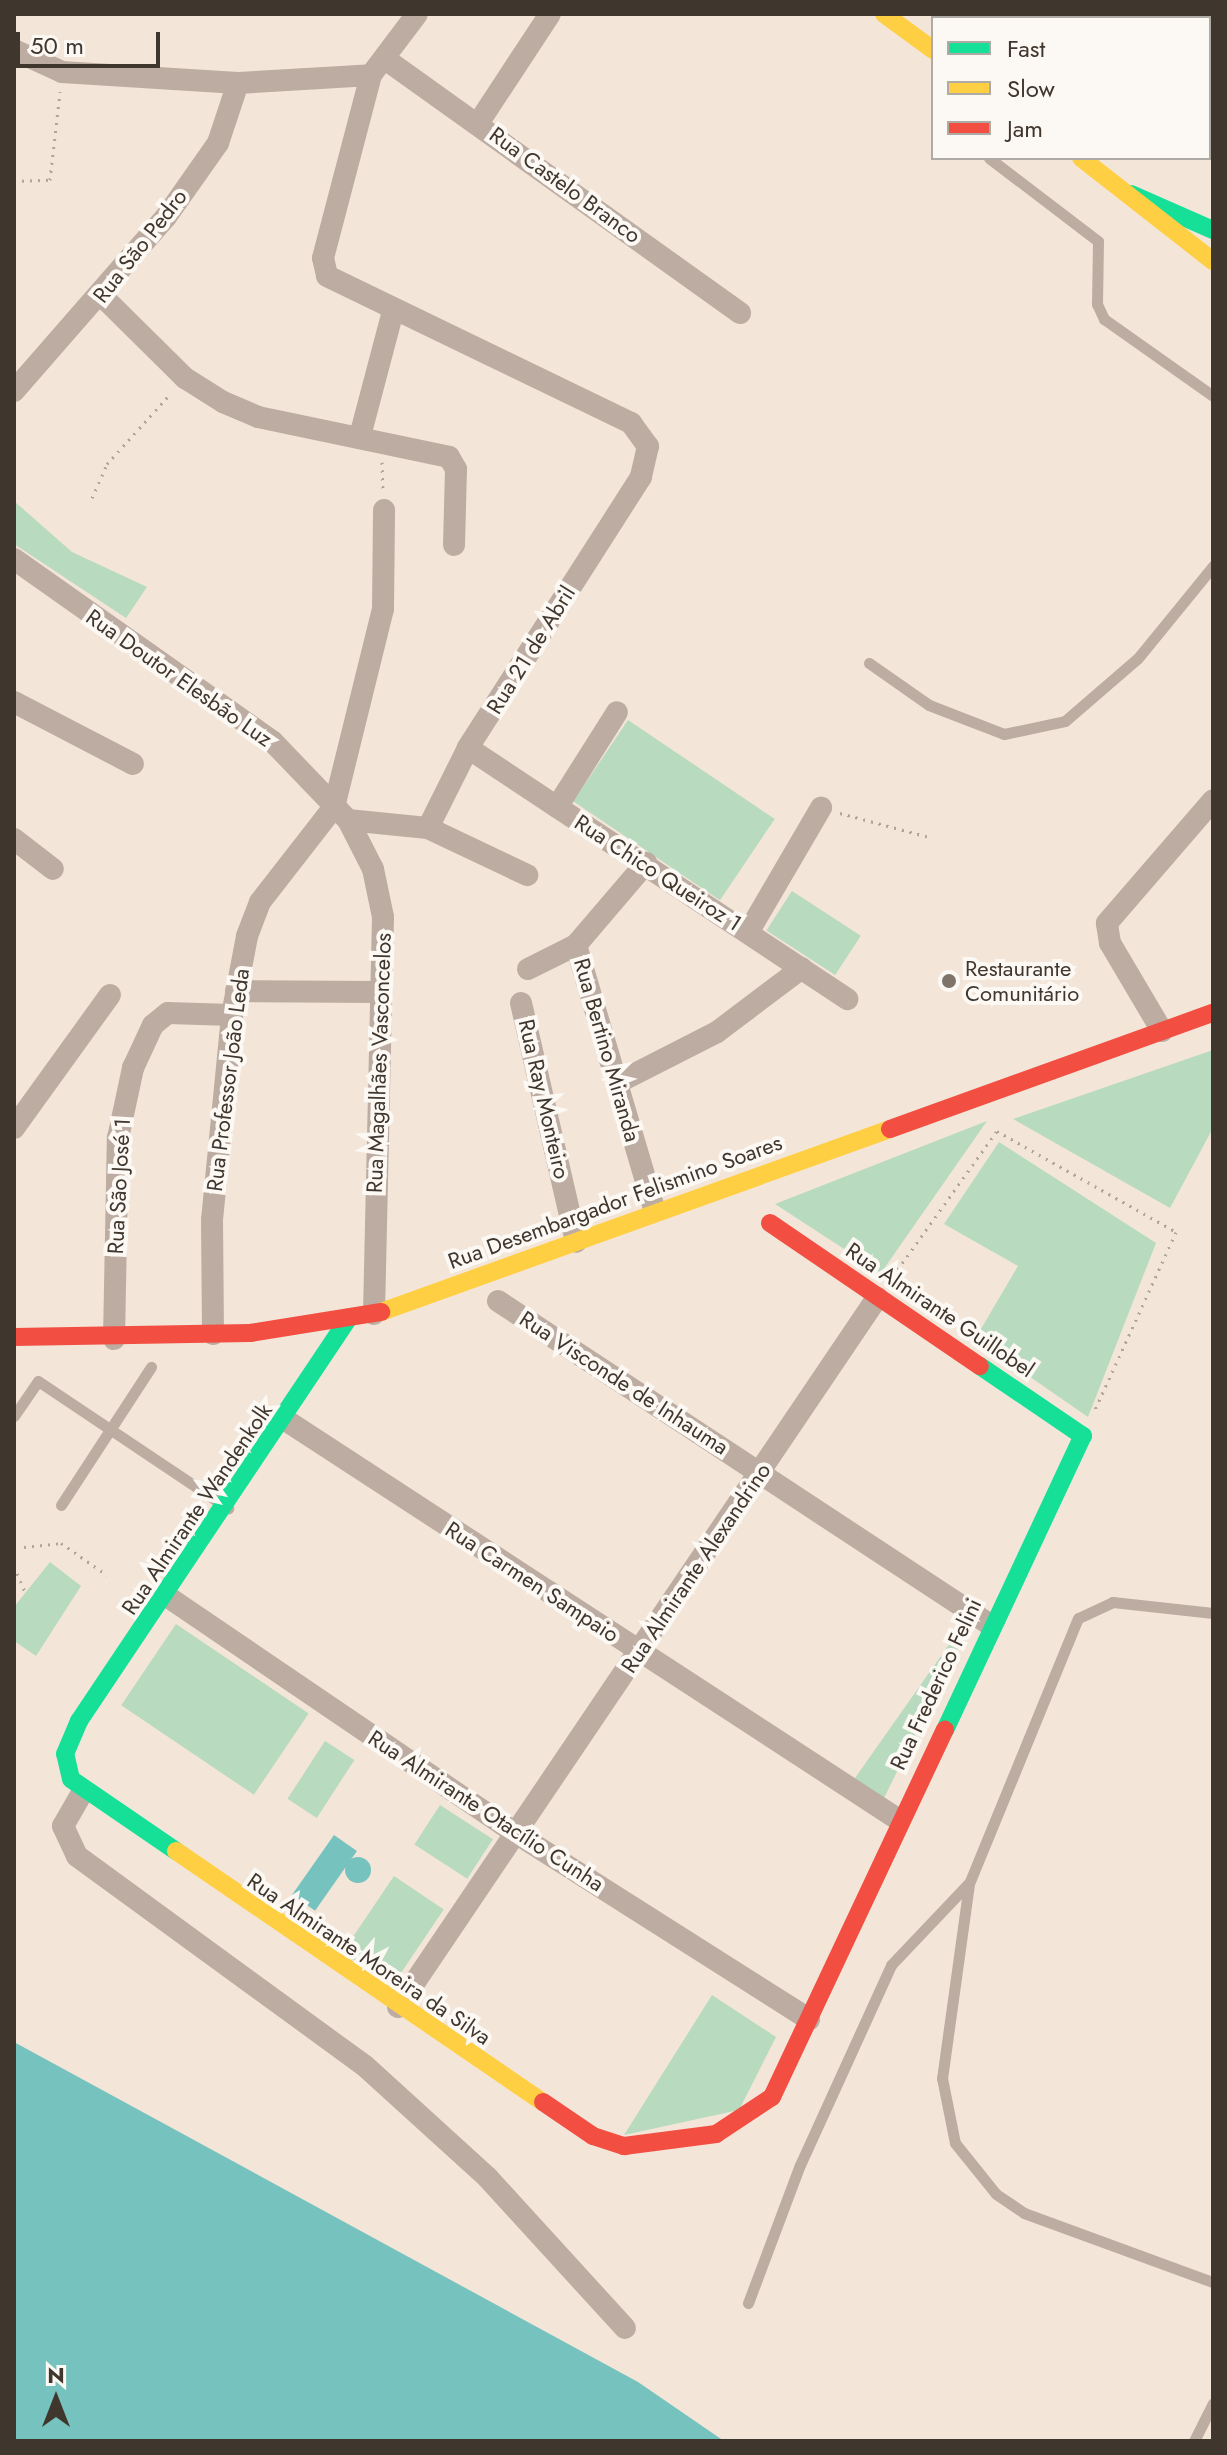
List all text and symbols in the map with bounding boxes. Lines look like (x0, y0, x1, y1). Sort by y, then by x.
scale bar (20, 16, 164, 66)
legend (931, 16, 1211, 160)
text: 50 m (30, 28, 84, 63)
text: Fast (1007, 31, 1045, 66)
text: Slow (1007, 71, 1055, 106)
text: Jam (1007, 111, 1043, 146)
street label: Rua Castelo Branco (484, 121, 646, 249)
street label: Rua São Pedro (87, 184, 193, 308)
street label: Rua 21 de Abril (481, 581, 581, 719)
street label: Rua Doutor Elesbão Luz (81, 604, 277, 752)
street label: Rua Chico Queiroz 1 (569, 809, 747, 937)
street label: Rua Magalhães Vasconcelos (361, 932, 397, 1194)
street label: Rua Bertino Miranda (568, 955, 646, 1145)
place label: Restaurante Comunitário (965, 955, 1079, 1006)
street label: Rua Professor João Leda (201, 967, 255, 1193)
marker: Restaurante Comunitário (940, 972, 958, 990)
street label: Rua Ray Monteiro (513, 1017, 575, 1181)
street label: Rua São José 1 (102, 1117, 136, 1255)
street label: Rua Desembargador Felismino Soares (445, 1129, 785, 1275)
street label: Rua Almirante Guillobel (841, 1237, 1039, 1383)
street label: Rua Visconde de Inhauma (515, 1306, 733, 1460)
street label: Rua Almirante Wandenkolk (116, 1398, 278, 1620)
street label: Rua Almirante Alexandrino (616, 1458, 776, 1678)
street label: Rua Carmen Sampaio (440, 1516, 624, 1648)
street label: Rua Frederico Felini (885, 1594, 987, 1774)
street label: Rua Almirante Otacílio Cunha (363, 1725, 609, 1897)
street label: Rua Almirante Moreira da Silva (242, 1868, 496, 2050)
north arrow (16, 2359, 96, 2439)
text: N (47, 2359, 65, 2391)

